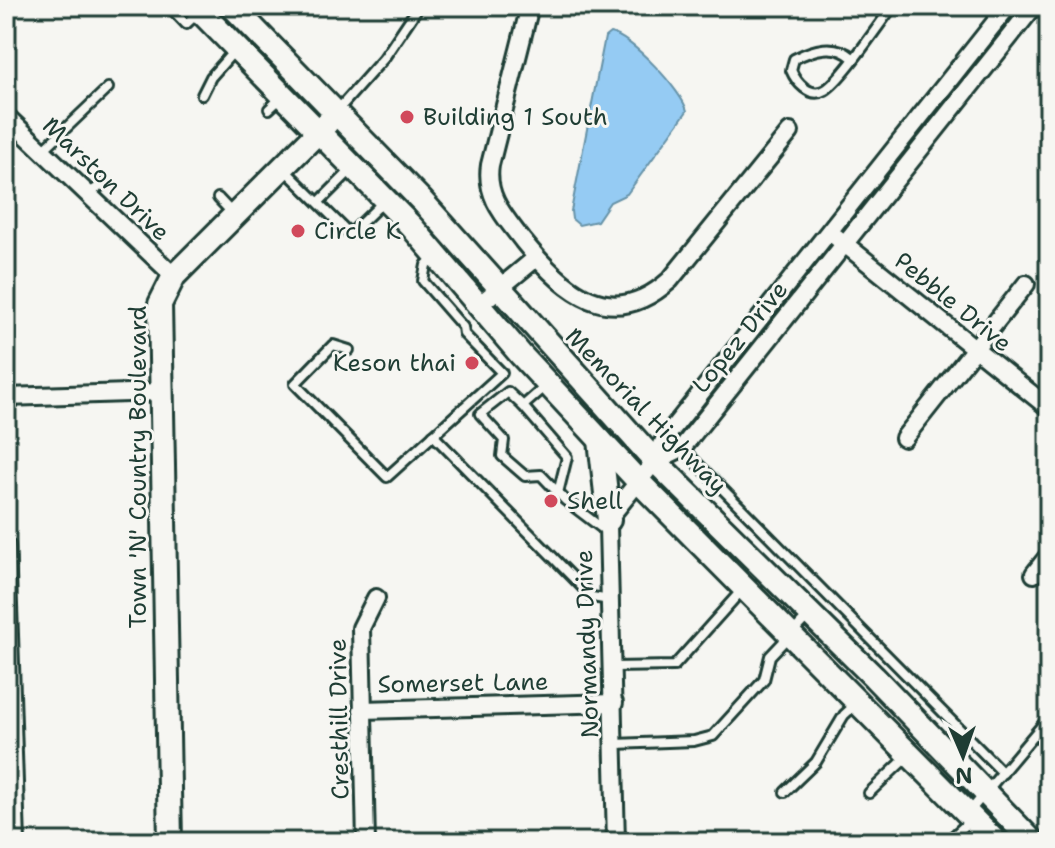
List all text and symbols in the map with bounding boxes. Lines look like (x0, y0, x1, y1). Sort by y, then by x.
place label: Building 1 South (423, 101, 608, 133)
marker: Building 1 South (398, 108, 416, 126)
street label: Marston Drive (35, 110, 177, 248)
place label: Circle K (314, 215, 401, 247)
marker: Circle K (289, 222, 307, 240)
street label: Pebble Drive (888, 245, 1018, 359)
street label: Lopez Drive (685, 274, 795, 400)
street label: Town 'N' Country Boulevard (122, 305, 154, 629)
street label: Memorial Highway (558, 321, 734, 501)
place label: Keson thai (333, 347, 456, 379)
marker: Keson thai (463, 354, 481, 372)
place label: Shell (567, 485, 624, 517)
marker: Shell (542, 492, 560, 510)
street label: Normandy Drive (568, 549, 606, 739)
street label: Cresthill Drive (322, 638, 356, 800)
street label: Somerset Lane (377, 666, 549, 700)
north arrow (923, 716, 1003, 796)
text: N (954, 761, 973, 790)

